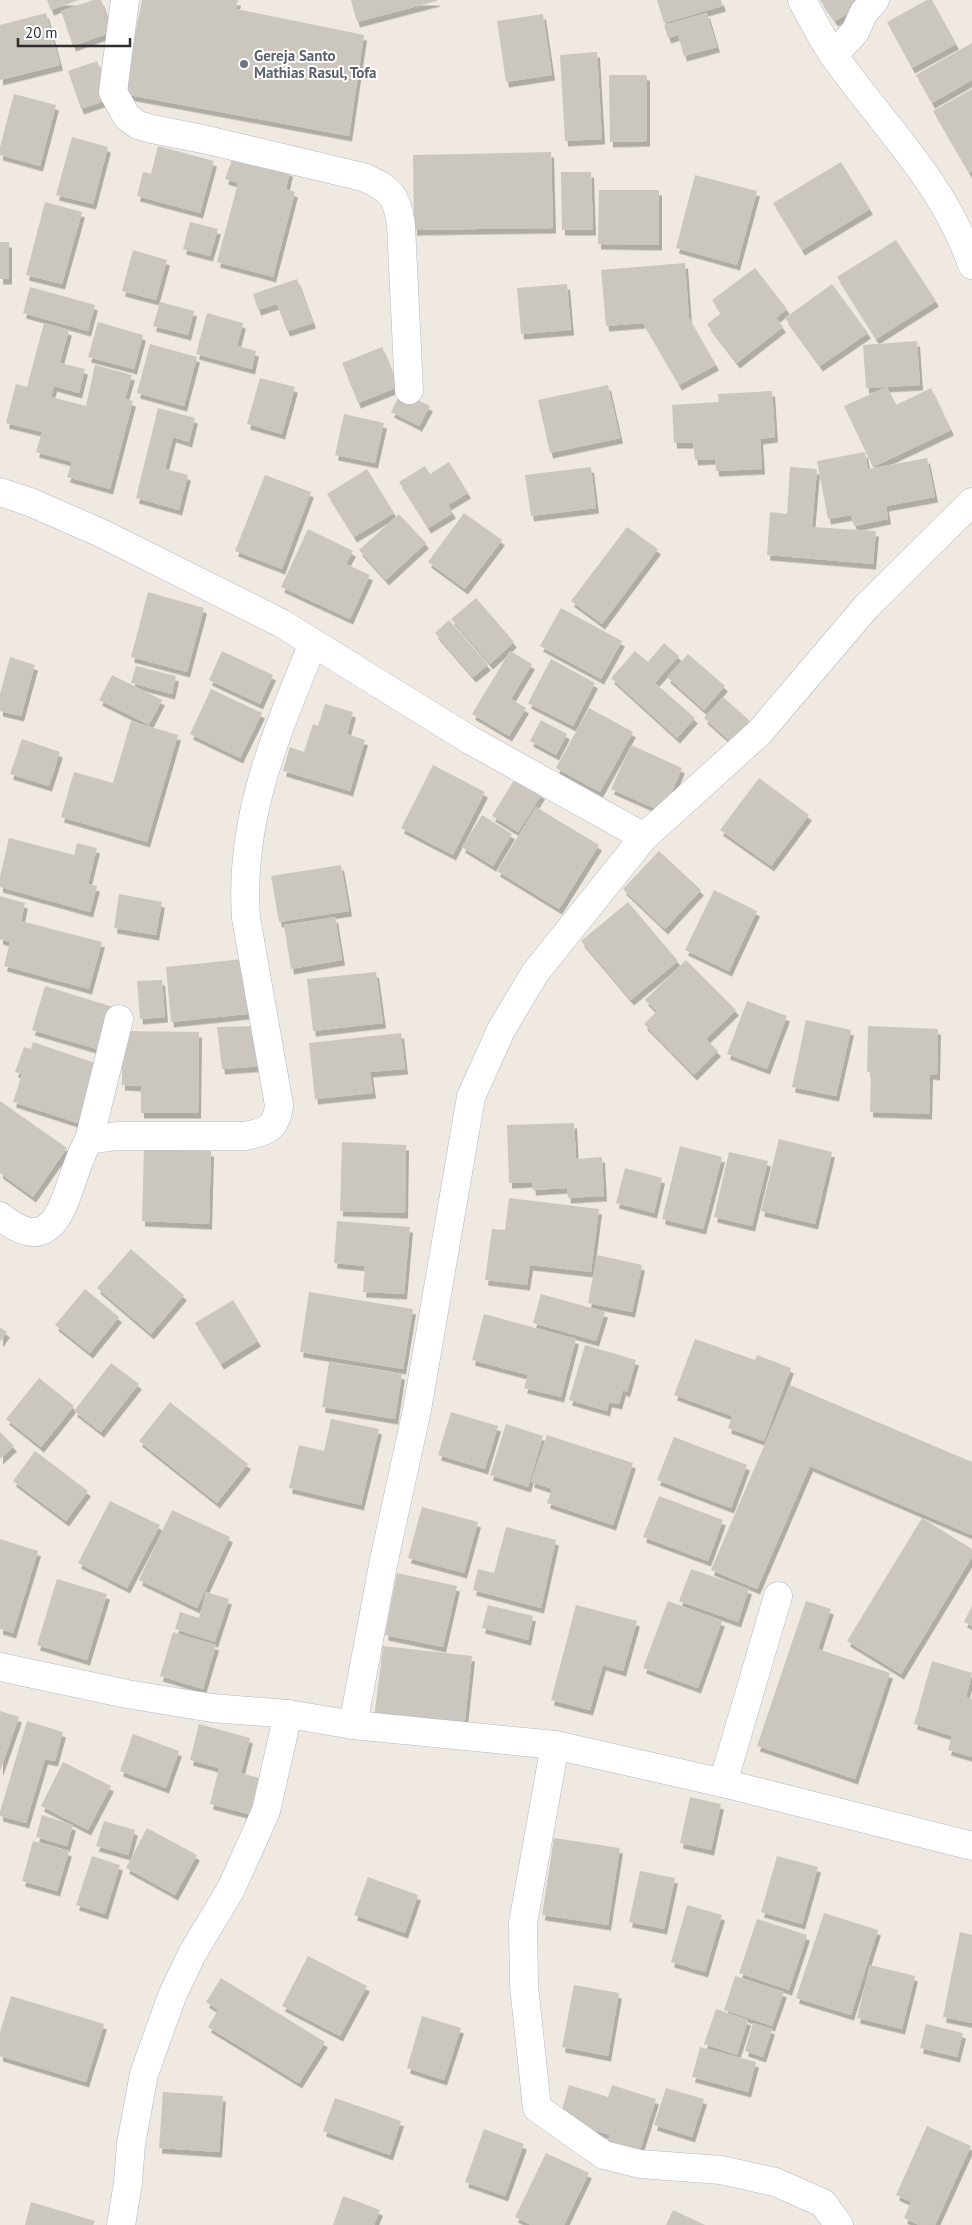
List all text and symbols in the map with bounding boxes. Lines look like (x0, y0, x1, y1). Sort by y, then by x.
scale bar (18, 15, 130, 47)
text: 20 m (25, 23, 58, 42)
place label: Gereja Santo Mathias Rasul, Tofa (254, 46, 376, 82)
marker: Gereja Santo Mathias Rasul, Tofa (238, 58, 250, 70)

